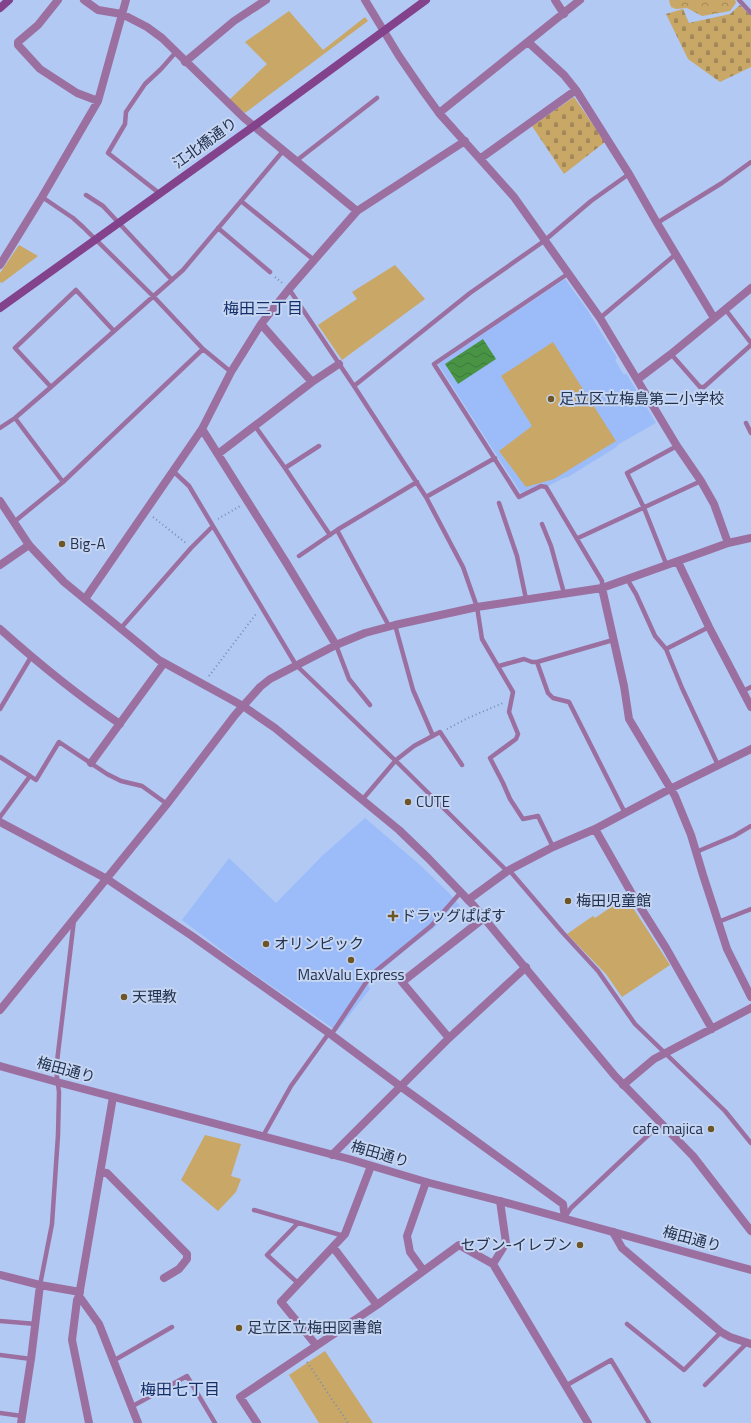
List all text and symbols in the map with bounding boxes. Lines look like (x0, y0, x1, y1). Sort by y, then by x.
street label: 江北橋通り (168, 111, 242, 174)
district label: 梅田三丁目 (223, 296, 303, 320)
place label: 足立区立梅島第二小学校 (559, 387, 724, 410)
marker: 足立区立梅島第二小学校 (546, 394, 556, 404)
place label: Big-A (70, 532, 105, 555)
marker: Big-A (57, 539, 67, 549)
place label: CUTE (416, 790, 450, 813)
marker: CUTE (403, 797, 413, 807)
place label: 梅田児童館 (576, 889, 651, 912)
marker: 梅田児童館 (563, 896, 573, 906)
place label: ドラッグぱぱす (401, 904, 506, 927)
marker: ドラッグぱぱす (388, 911, 398, 921)
place label: オリンピック (274, 932, 364, 955)
marker: オリンピック (261, 939, 271, 949)
marker: MaxValu Express (346, 955, 356, 965)
place label: MaxValu Express (298, 963, 404, 986)
place label: 天理教 (132, 985, 177, 1008)
marker: 天理教 (119, 992, 129, 1002)
street label: 梅田通り (34, 1051, 98, 1088)
place label: cafe majica (633, 1117, 703, 1140)
marker: cafe majica (706, 1124, 716, 1134)
street label: 梅田通り (348, 1134, 412, 1173)
street label: 梅田通り (660, 1220, 724, 1257)
place label: セブン-イレブン (460, 1233, 572, 1256)
marker: セブン-イレブン (575, 1240, 585, 1250)
place label: 足立区立梅田図書館 (247, 1316, 382, 1339)
marker: 足立区立梅田図書館 (234, 1323, 244, 1333)
district label: 梅田七丁目 (140, 1377, 220, 1401)

